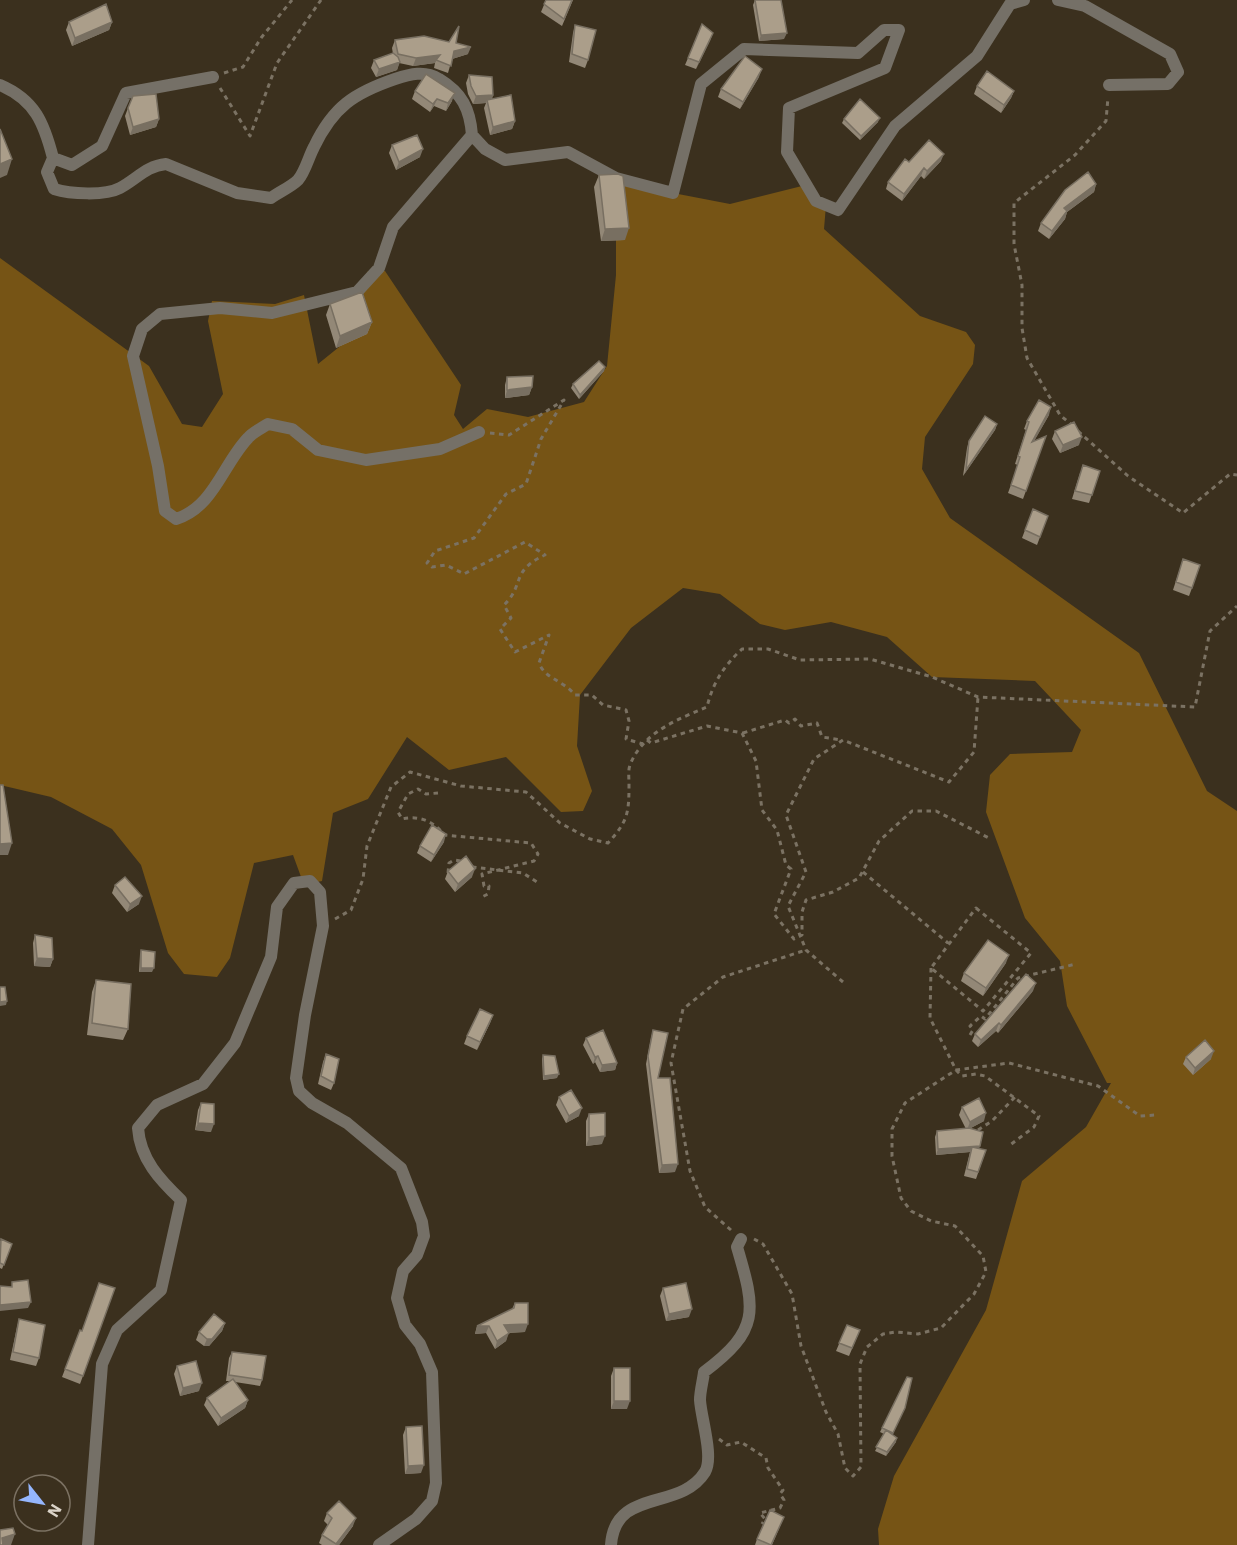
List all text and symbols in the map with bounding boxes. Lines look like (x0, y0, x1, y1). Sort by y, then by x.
north arrow (12, 1473, 72, 1533)
text: N (43, 1501, 66, 1521)

